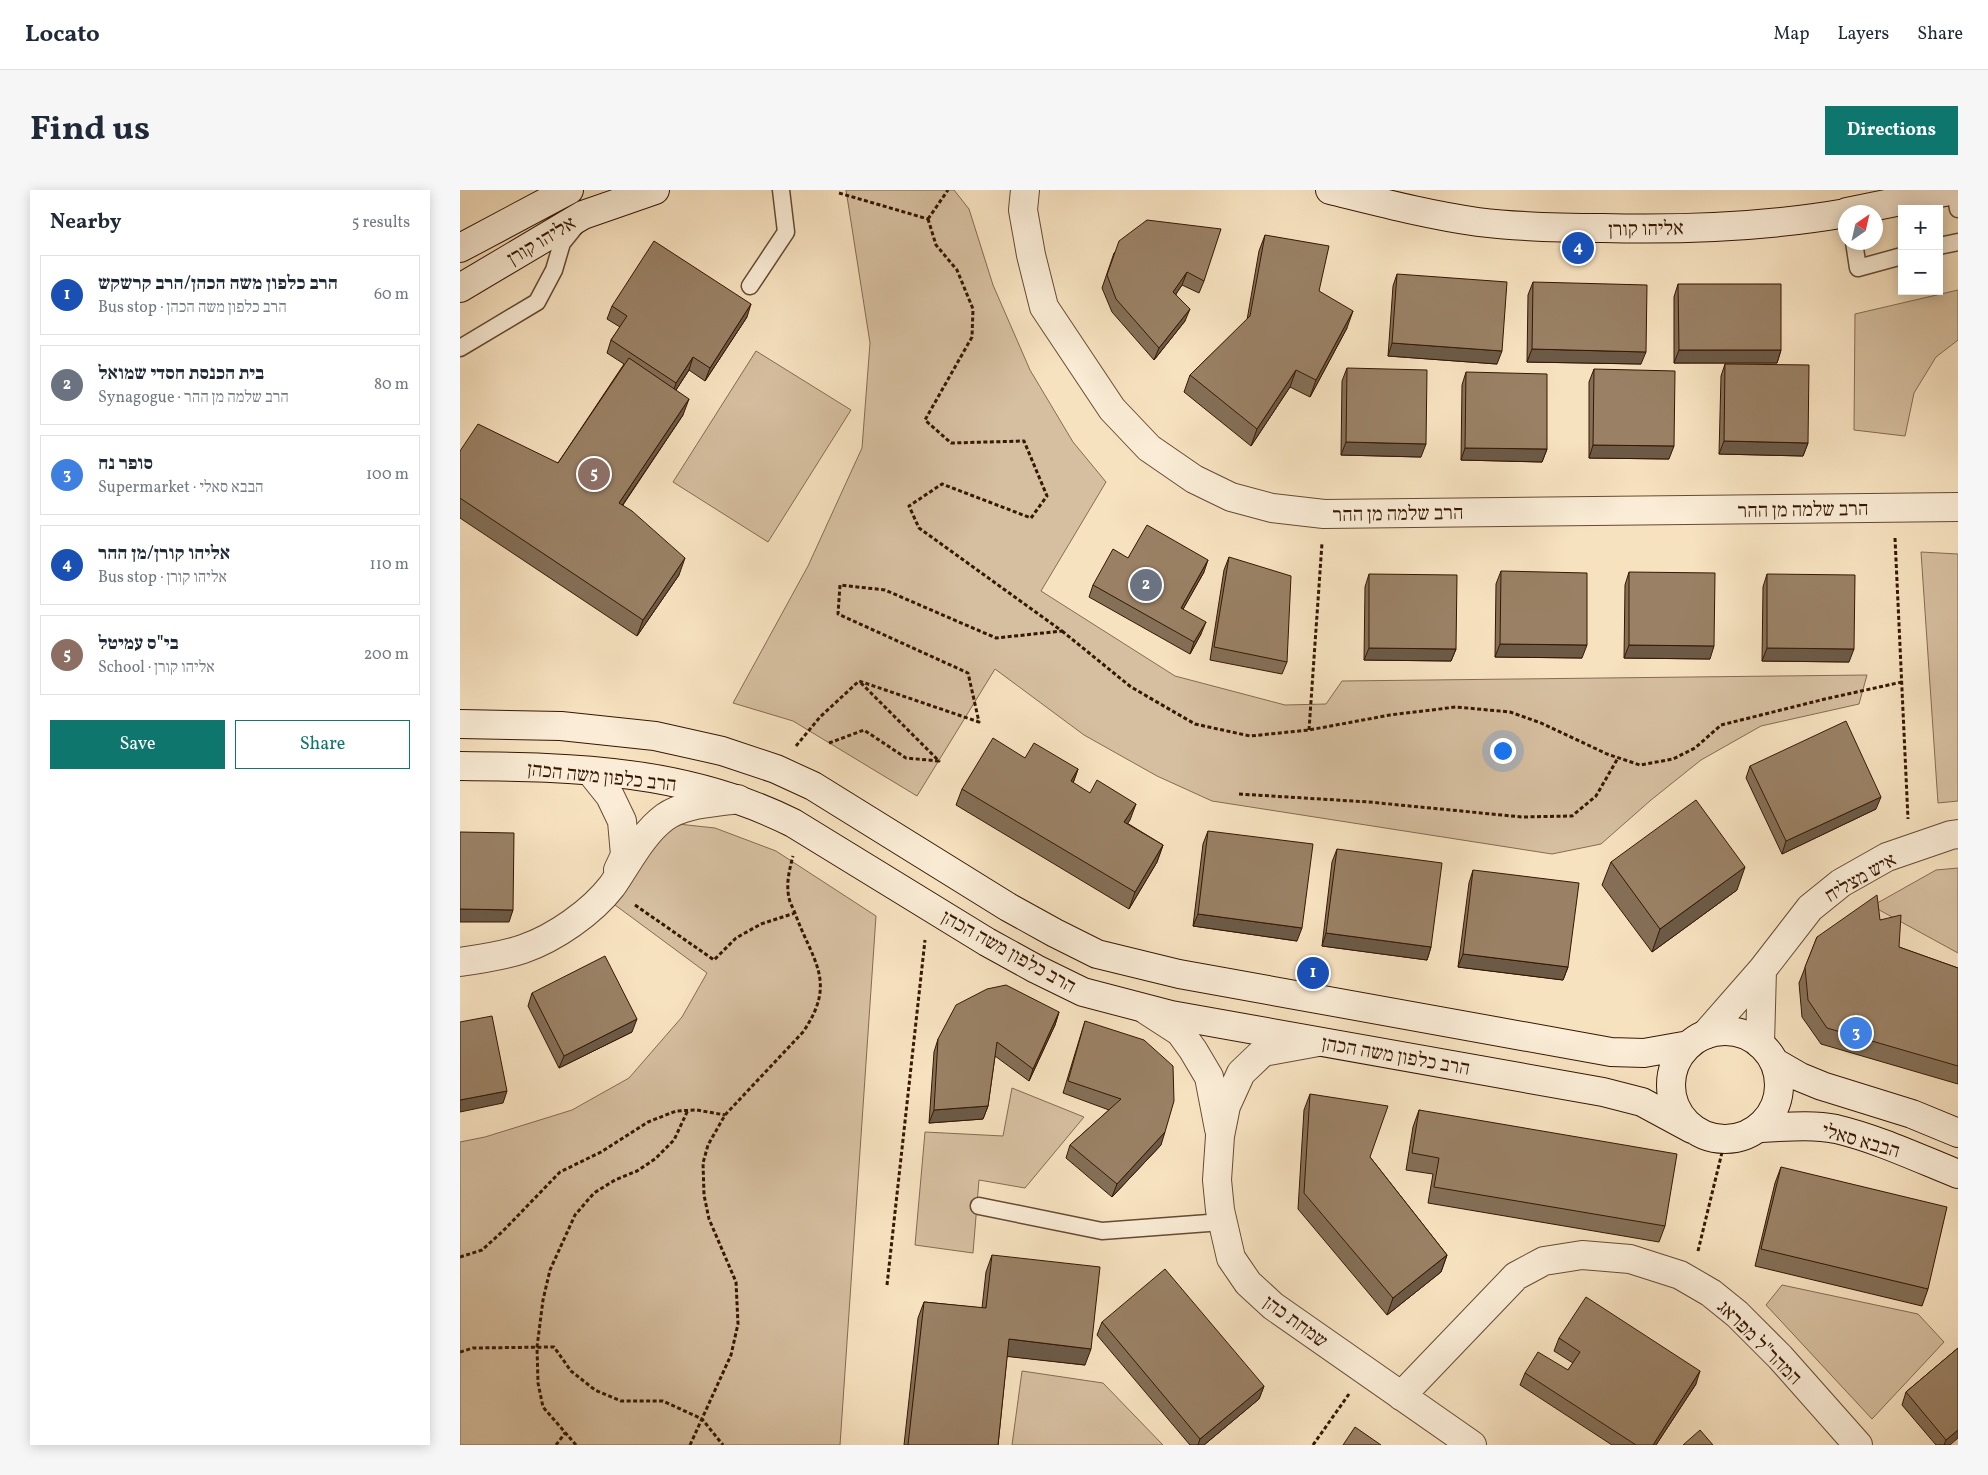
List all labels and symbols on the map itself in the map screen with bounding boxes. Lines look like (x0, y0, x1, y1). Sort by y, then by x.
north arrow (1838, 205, 1883, 250)
street label: אליהו קורן (502, 210, 582, 273)
street label: אליהו קורן (1608, 215, 1684, 245)
pin: 4 (1562, 229, 1594, 267)
pin: 5 (578, 455, 610, 493)
street label: הרב שלמה מן ההר (1737, 496, 1869, 526)
street label: הרב שלמה מן ההר (1332, 500, 1464, 530)
pin: 2 (1130, 566, 1162, 604)
your location (1490, 738, 1516, 764)
street label: הרב כלפון משה הכהן (526, 756, 678, 800)
street label: איש מצליח (1820, 847, 1902, 911)
street label: הרב כלפון משה הכהן (936, 904, 1080, 1001)
pin: 1 (1297, 954, 1329, 992)
pin: 3 (1840, 1014, 1872, 1052)
street label: הרב כלפון משה הכהן (1319, 1030, 1472, 1084)
street label: הבבא סאלי (1818, 1117, 1903, 1166)
street label: שמחת כהן (1257, 1290, 1333, 1356)
street label: המהר"ל מפראג (1710, 1295, 1807, 1392)

